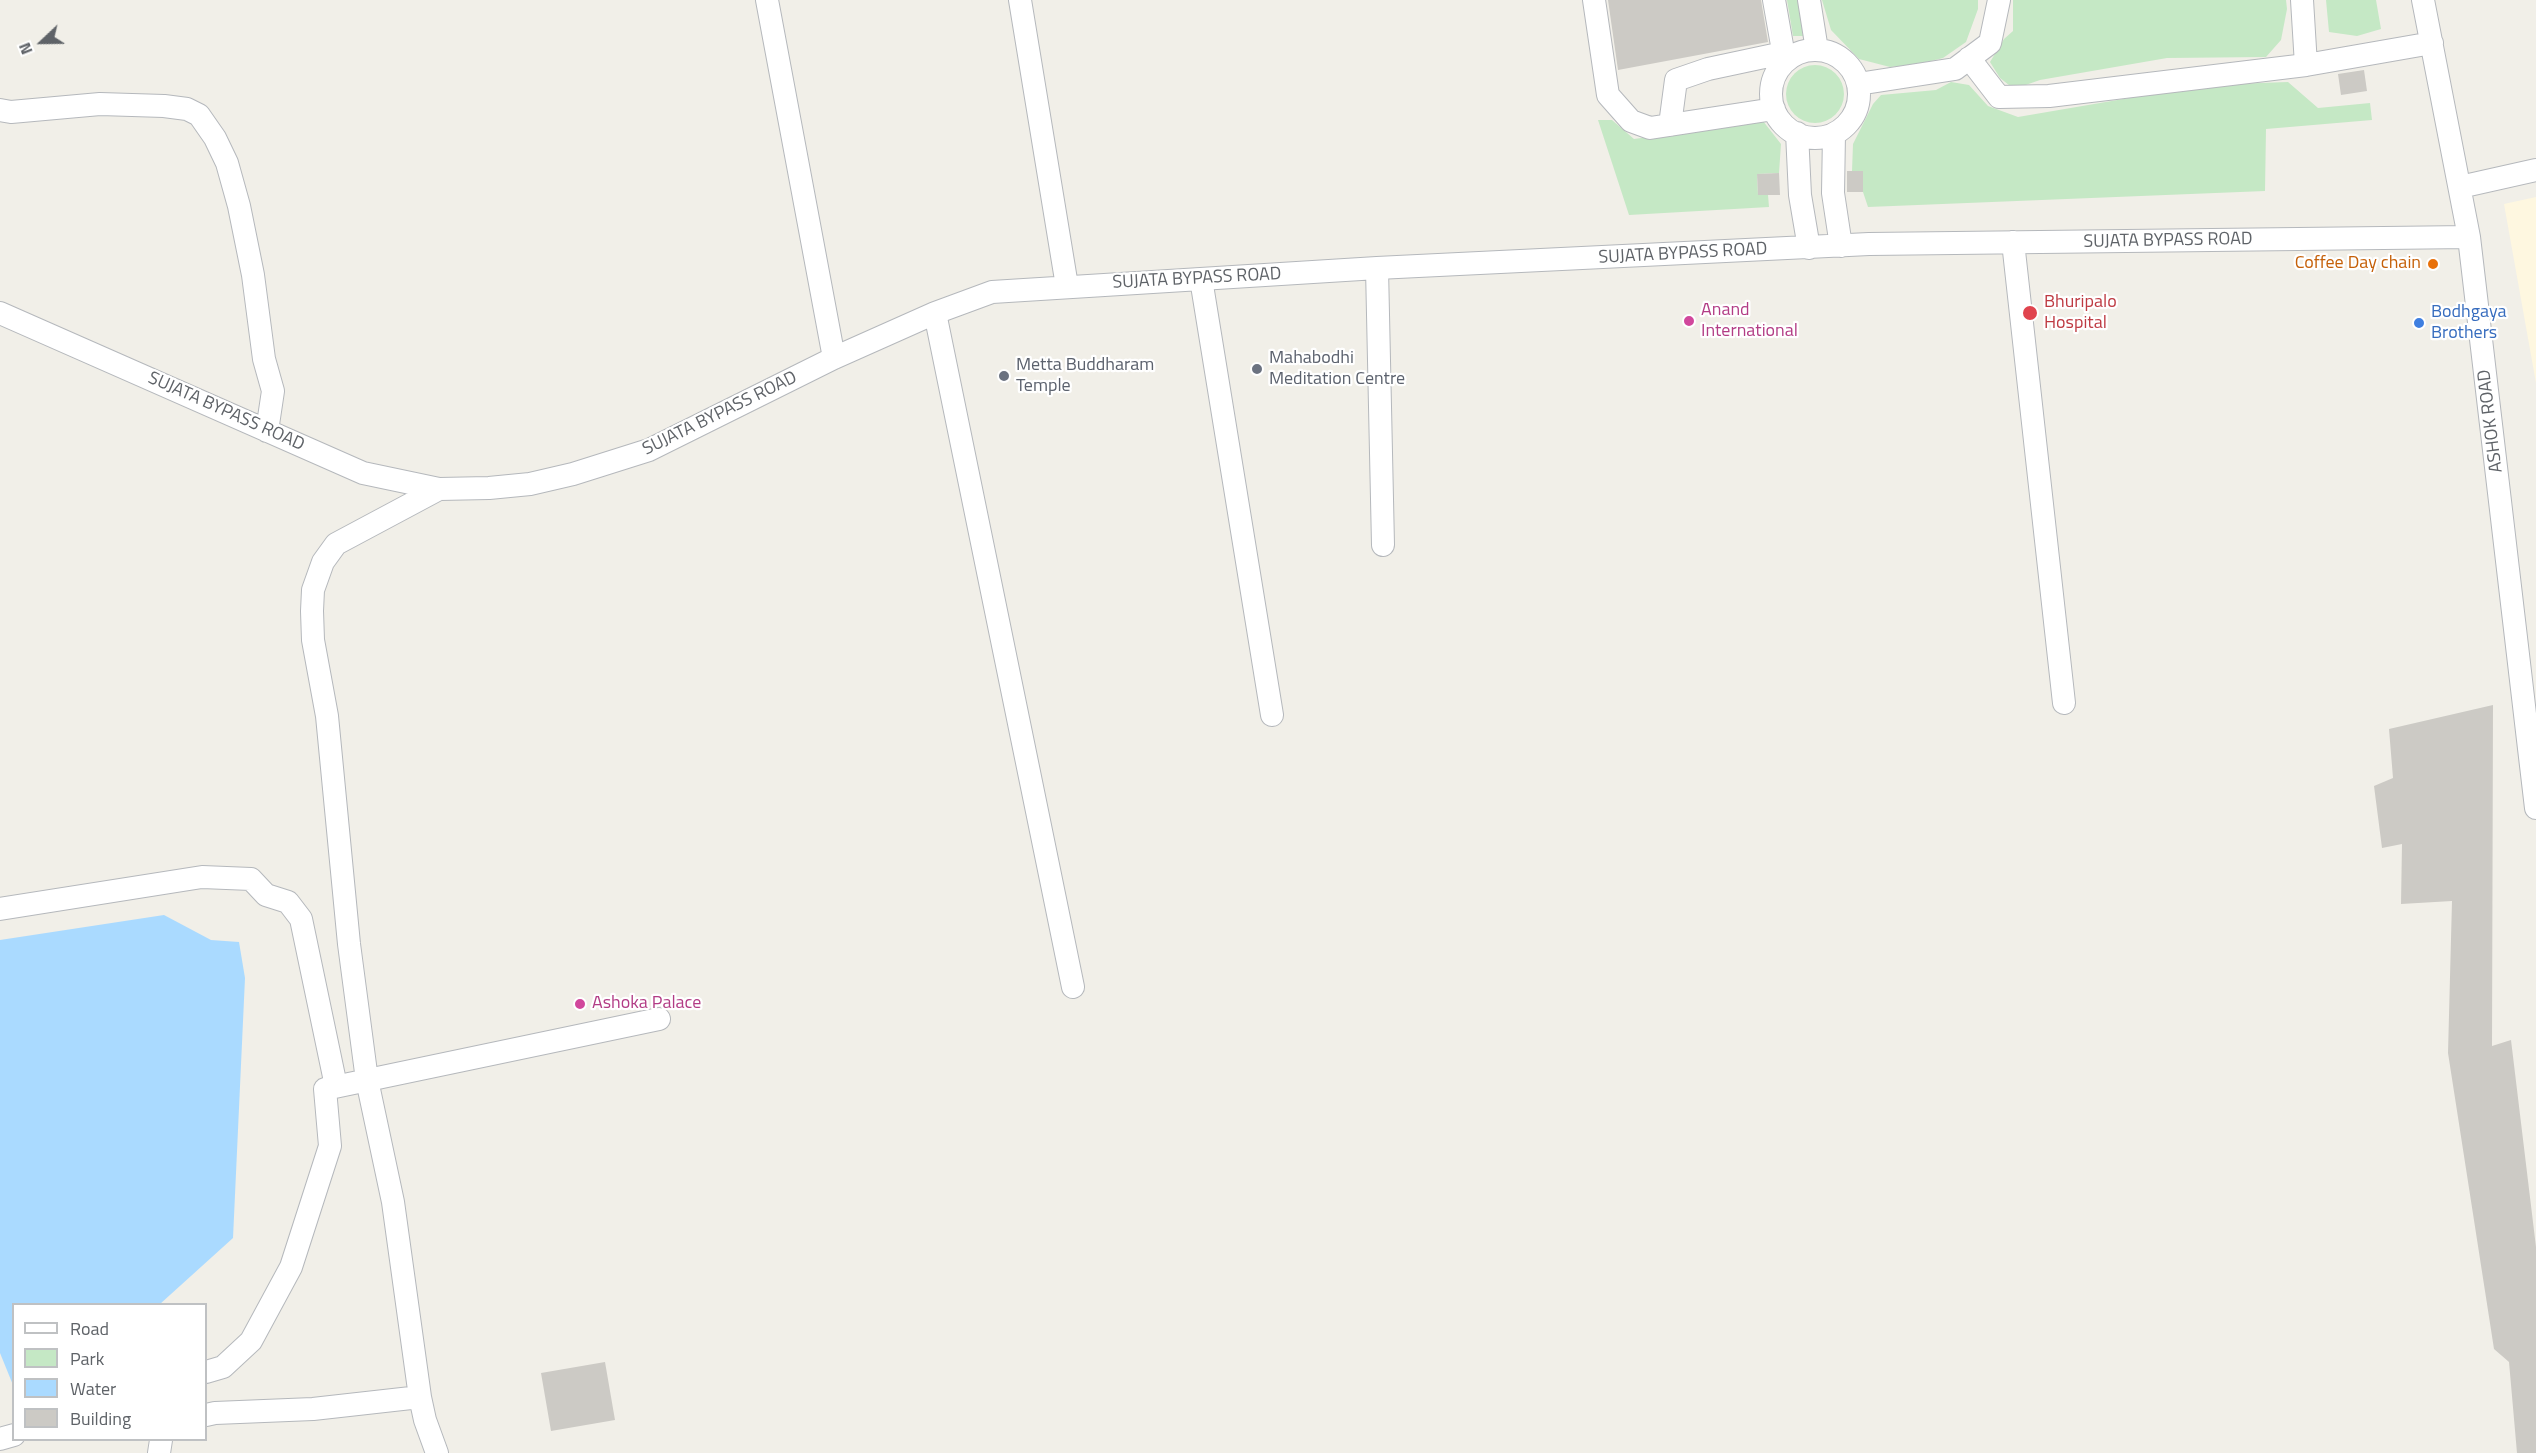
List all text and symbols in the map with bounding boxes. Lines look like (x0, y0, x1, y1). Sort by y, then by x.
north arrow (12, 12, 72, 72)
text: N (12, 39, 39, 58)
street label: SUJATA BYPASS ROAD (2083, 229, 2253, 253)
street label: SUJATA BYPASS ROAD (1598, 239, 1768, 269)
place label: Coffee Day chain (2295, 253, 2421, 275)
marker: Coffee Day chain (2426, 257, 2440, 271)
street label: SUJATA BYPASS ROAD (1112, 264, 1282, 294)
place label: Bhuripalo Hospital (2044, 292, 2117, 334)
place label: Anand International (1701, 300, 1798, 342)
place label: Bodhgaya Brothers (2431, 302, 2507, 344)
marker: Bhuripalo Hospital (2021, 304, 2039, 322)
marker: Anand International (1682, 314, 1696, 328)
marker: Bodhgaya Brothers (2412, 316, 2426, 330)
place label: Mahabodhi Meditation Centre (1269, 348, 1405, 391)
place label: Metta Buddharam Temple (1016, 355, 1154, 398)
marker: Mahabodhi Meditation Centre (1250, 362, 1264, 376)
street label: SUJATA BYPASS ROAD (639, 367, 801, 461)
street label: SUJATA BYPASS ROAD (144, 368, 308, 456)
street label: ASHOK ROAD (2474, 368, 2508, 474)
marker: Metta Buddharam Temple (997, 369, 1011, 383)
place label: Ashoka Palace (592, 993, 701, 1015)
marker: Ashoka Palace (573, 997, 587, 1011)
legend (12, 1303, 207, 1441)
text: Road (70, 1315, 109, 1342)
text: Park (70, 1345, 104, 1372)
text: Water (70, 1375, 116, 1402)
text: Building (70, 1405, 131, 1432)

